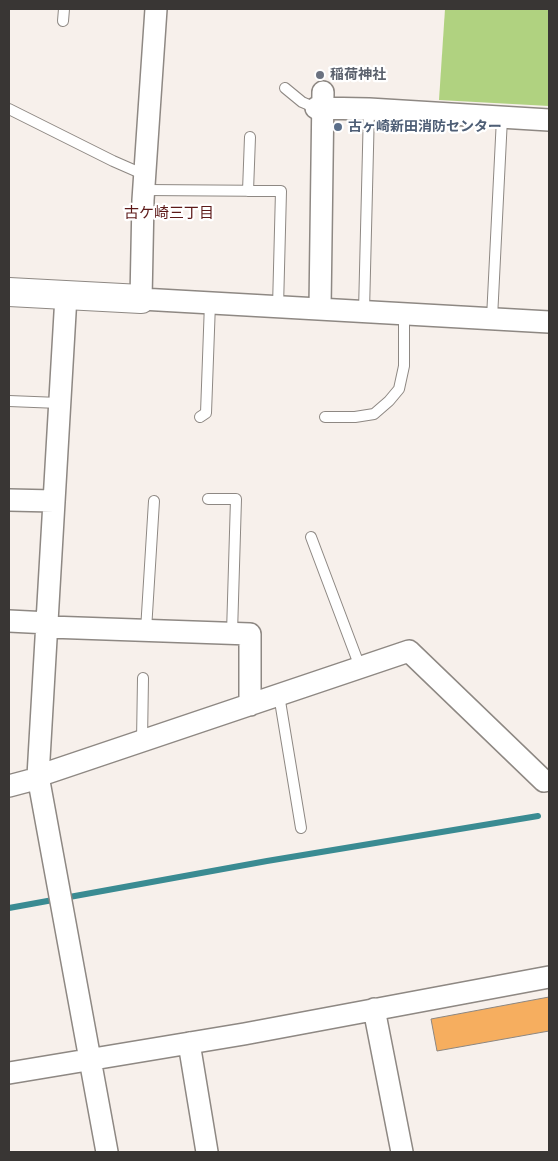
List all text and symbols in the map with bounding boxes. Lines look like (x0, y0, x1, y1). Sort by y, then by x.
place label: 稲荷神社 (330, 67, 386, 83)
marker: 稲荷神社 (314, 69, 326, 81)
place label: 古ヶ崎新田消防センター (348, 119, 502, 135)
marker: 古ヶ崎新田消防センター (332, 121, 344, 133)
district label: 古ケ崎三丁目 (124, 204, 214, 222)

